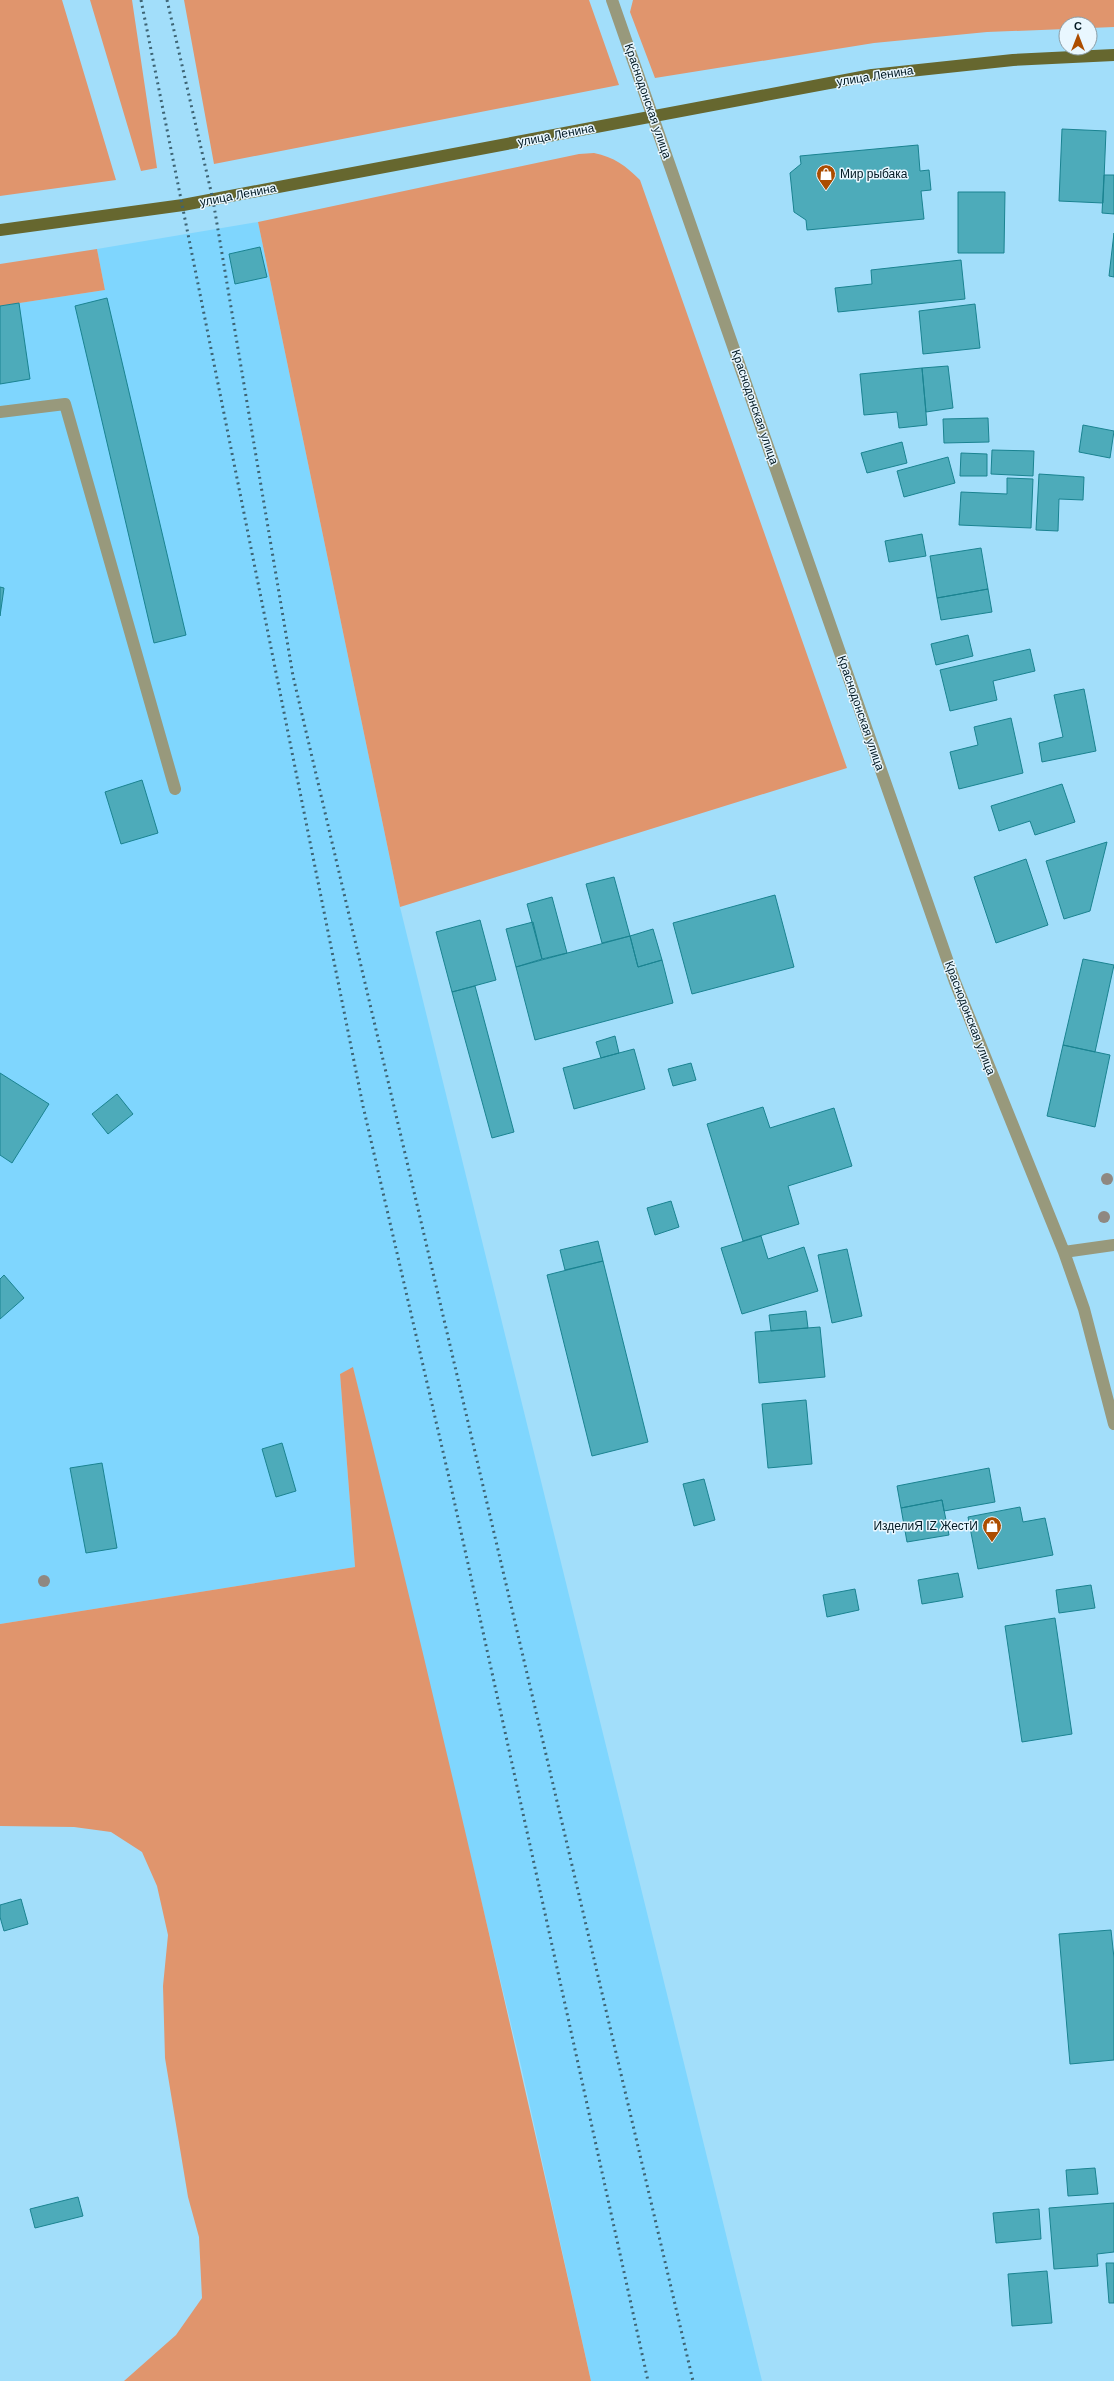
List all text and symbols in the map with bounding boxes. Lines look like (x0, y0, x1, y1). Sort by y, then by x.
north arrow (1058, 16, 1098, 56)
text: С (1074, 20, 1082, 32)
street label: Краснодонская улица (622, 42, 674, 161)
street label: улица Ленина (836, 63, 915, 89)
street label: улица Ленина (517, 121, 596, 149)
shop icon: Мир рыбака (815, 163, 837, 191)
place label: Мир рыбака (840, 167, 908, 181)
street label: улица Ленина (199, 181, 278, 209)
street label: Краснодонская улица (729, 348, 781, 467)
street label: Краснодонская улица (835, 654, 887, 773)
street label: Краснодонская улица (942, 959, 998, 1077)
shop icon: ИзделиЯ IZ ЖестИ (981, 1515, 1003, 1543)
place label: ИзделиЯ IZ ЖестИ (873, 1519, 978, 1533)

